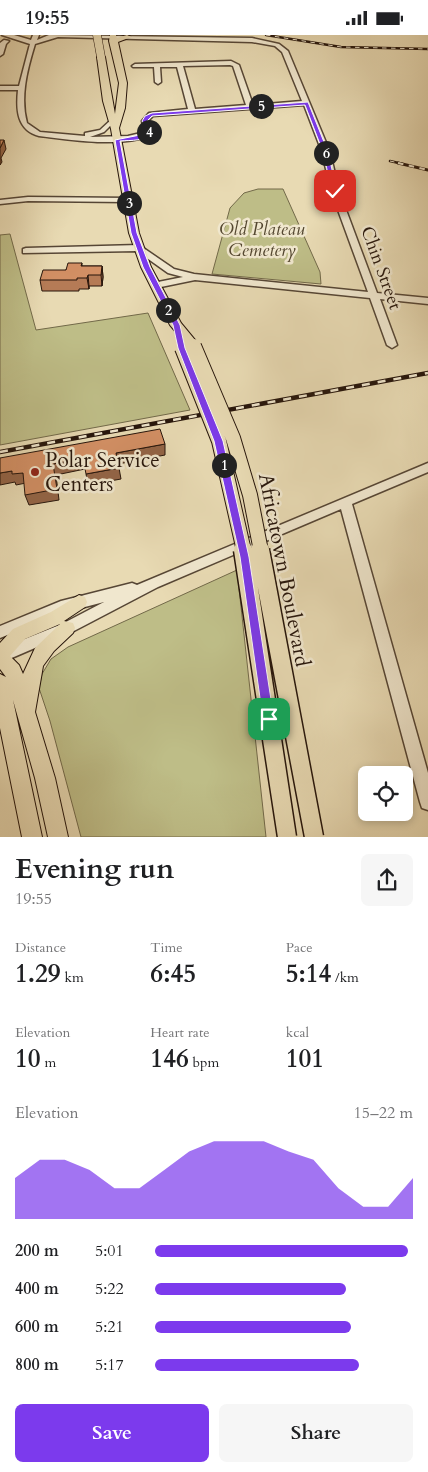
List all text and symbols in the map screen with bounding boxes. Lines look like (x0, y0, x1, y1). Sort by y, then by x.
text: 19:55 (25, 5, 69, 31)
pin: 5 (248, 93, 274, 119)
text: 5 (258, 97, 265, 116)
pin: 4 (136, 119, 162, 145)
text: 4 (146, 123, 153, 142)
pin: 6 (314, 141, 338, 165)
text: 6 (323, 144, 330, 163)
pin (314, 170, 356, 212)
icon: check (321, 177, 349, 205)
pin: 3 (116, 191, 142, 215)
text: 3 (126, 194, 133, 213)
park label: Old Plateau Cemetery (219, 217, 305, 263)
street label: Chin Street (354, 223, 408, 313)
pin: 2 (156, 297, 180, 323)
text: 2 (165, 301, 172, 320)
place label: Polar Service Centers (45, 446, 160, 499)
pin: 1 (212, 453, 236, 477)
text: 1 (221, 456, 228, 475)
marker: Polar Service Centers (29, 466, 41, 478)
street label: Africatown Boulevard (251, 471, 317, 669)
pin (248, 698, 290, 740)
icon: arrive (255, 705, 283, 733)
map controls (358, 766, 413, 821)
button: locate (358, 766, 413, 821)
text: Evening run (15, 850, 174, 888)
button: share (361, 854, 413, 906)
text: 19:55 (15, 888, 52, 910)
text: Distance (15, 938, 66, 957)
text: Time (150, 938, 183, 957)
text: Pace (286, 938, 313, 957)
text: 1.29 (15, 957, 61, 991)
text: 6:45 (150, 957, 196, 991)
text: 5:14 (286, 957, 331, 991)
text: km (61, 968, 84, 987)
text: /km (331, 968, 359, 987)
text: Elevation (15, 1023, 71, 1042)
text: Heart rate (150, 1023, 210, 1042)
text: kcal (286, 1023, 309, 1042)
text: 10 (15, 1042, 41, 1076)
text: 146 (150, 1042, 189, 1076)
text: 101 (286, 1042, 324, 1076)
text: m (41, 1053, 56, 1072)
text: bpm (189, 1053, 219, 1072)
text: Elevation (15, 1102, 79, 1124)
text: 15–22 m (354, 1102, 413, 1124)
text: 200 m (15, 1240, 59, 1262)
text: 5:01 (95, 1240, 124, 1262)
text: 400 m (15, 1278, 59, 1300)
text: 5:22 (95, 1278, 124, 1300)
text: 600 m (15, 1316, 59, 1338)
text: 5:21 (95, 1316, 124, 1338)
text: 800 m (15, 1354, 59, 1376)
text: 5:17 (95, 1354, 124, 1376)
button: Save (15, 1404, 209, 1462)
button: Share (219, 1404, 413, 1462)

